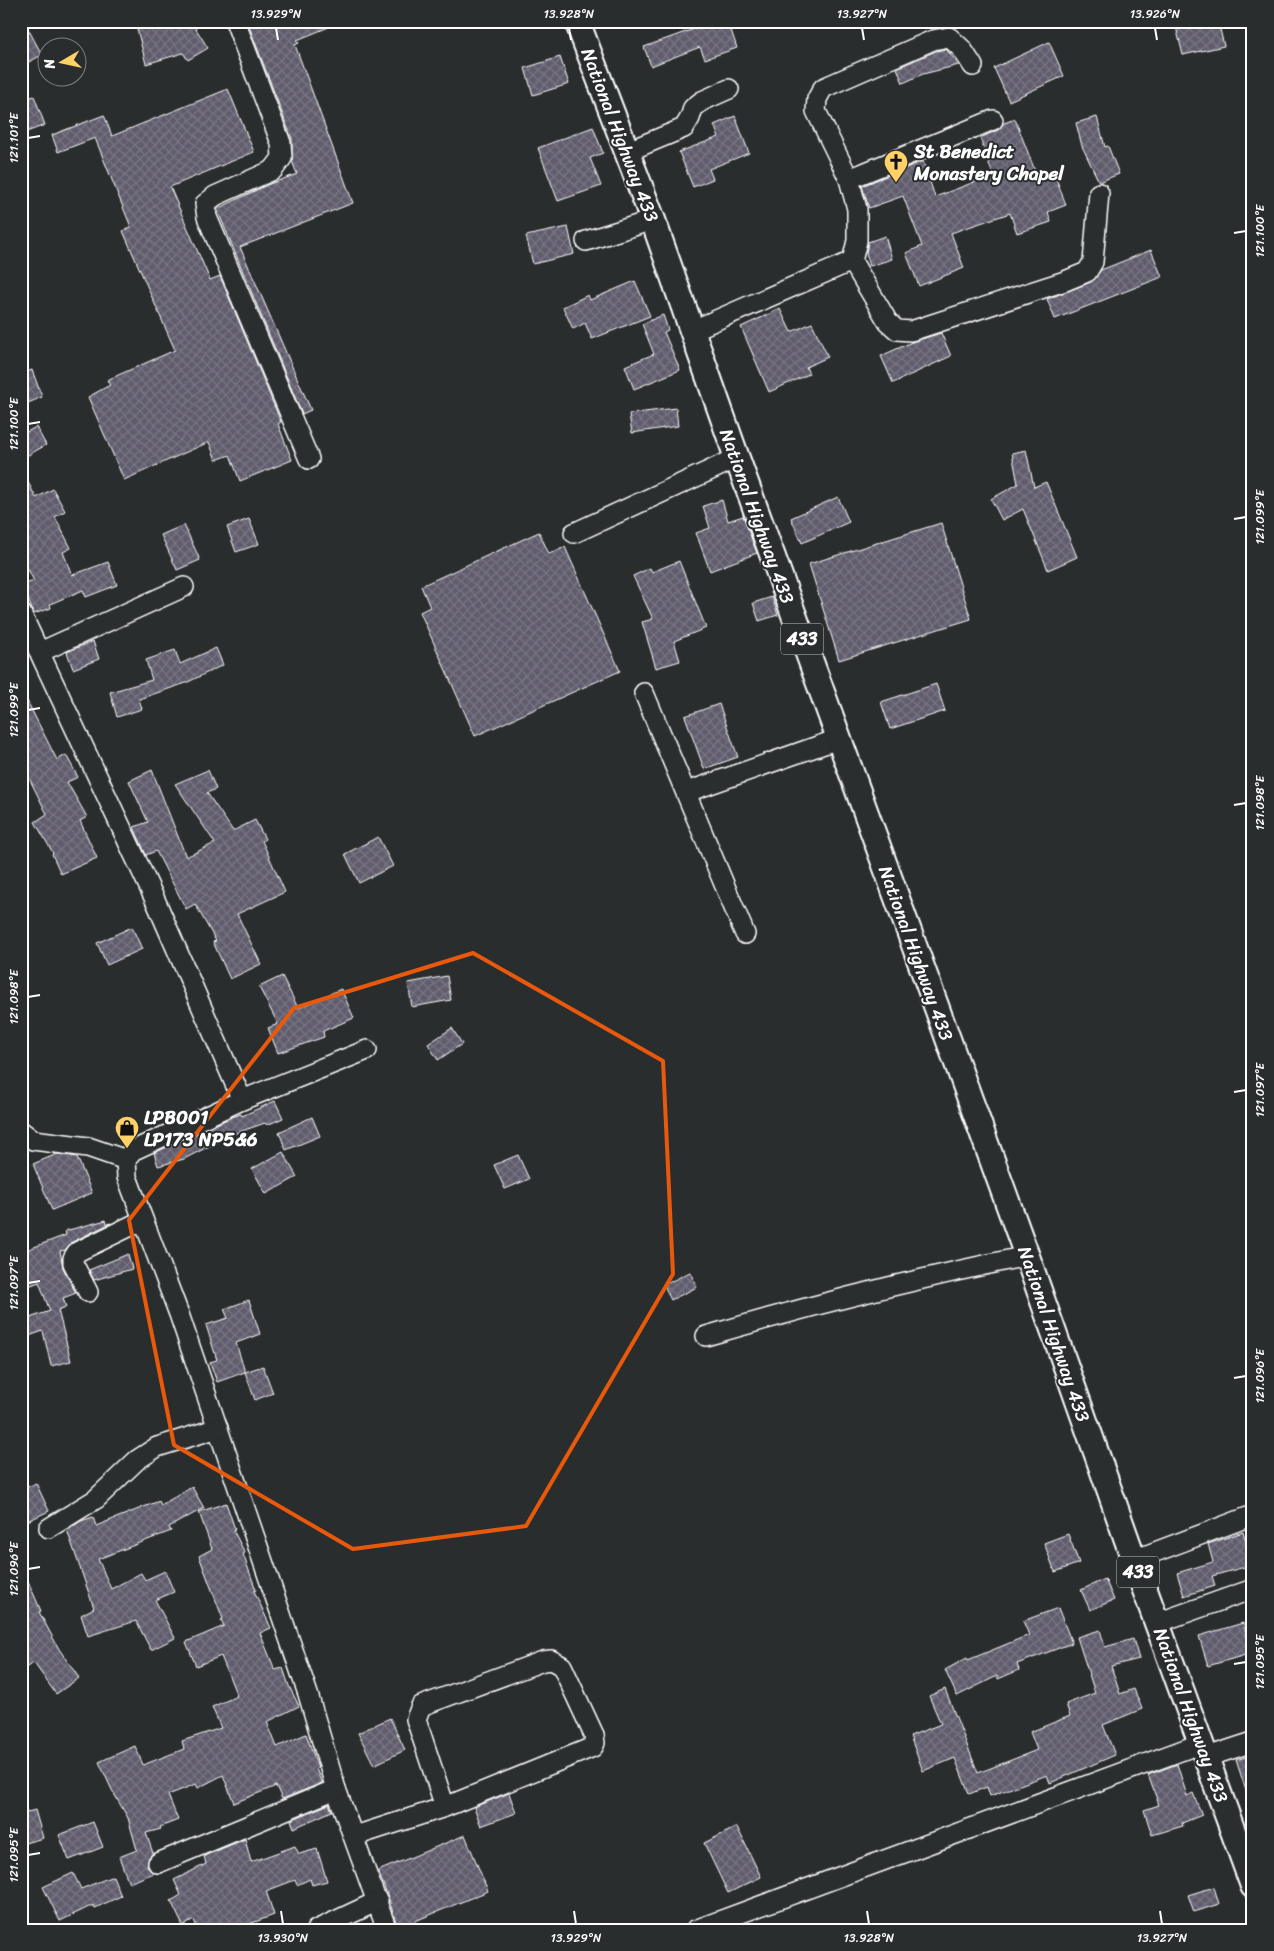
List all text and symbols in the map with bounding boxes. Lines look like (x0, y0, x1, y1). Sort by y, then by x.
text: 13.929°N (251, 3, 302, 25)
text: 13.928°N (544, 3, 595, 25)
text: 13.927°N (837, 3, 888, 25)
text: 13.926°N (1130, 3, 1181, 25)
north arrow (38, 38, 88, 88)
street label: National Highway 433 (572, 43, 669, 227)
text: N (37, 57, 63, 72)
text: 121.101°E (3, 111, 25, 163)
place label: St Benedict Monastery Chapel (913, 135, 1065, 190)
church icon: St Benedict Monastery Chapel (883, 149, 909, 183)
text: 121.100°E (1249, 203, 1271, 257)
text: 121.100°E (3, 396, 25, 450)
street label: National Highway 433 (710, 424, 804, 609)
text: 121.099°E (1249, 488, 1271, 544)
road number: 433 (781, 624, 823, 654)
text: 121.099°E (3, 681, 25, 737)
text: 121.098°E (1249, 774, 1271, 830)
street label: National Highway 433 (869, 861, 963, 1046)
text: 121.098°E (3, 968, 25, 1024)
text: 121.097°E (1249, 1061, 1271, 1117)
place label: LPB001 LP173 NP5&6 (144, 1101, 258, 1156)
shop icon: LPB001 LP173 NP5&6 (114, 1115, 140, 1149)
street label: National Highway 433 (1008, 1242, 1100, 1427)
text: 121.097°E (3, 1254, 25, 1310)
text: 121.096°E (1249, 1347, 1271, 1403)
text: 121.096°E (3, 1540, 25, 1596)
road number: 433 (1117, 1556, 1159, 1588)
street label: National Highway 433 (1144, 1623, 1238, 1808)
text: 121.095°E (1249, 1633, 1271, 1689)
text: 121.095°E (3, 1826, 25, 1882)
text: 13.930°N (258, 1927, 309, 1949)
text: 13.929°N (551, 1927, 602, 1949)
text: 13.928°N (844, 1927, 895, 1949)
text: 13.927°N (1137, 1927, 1188, 1949)

